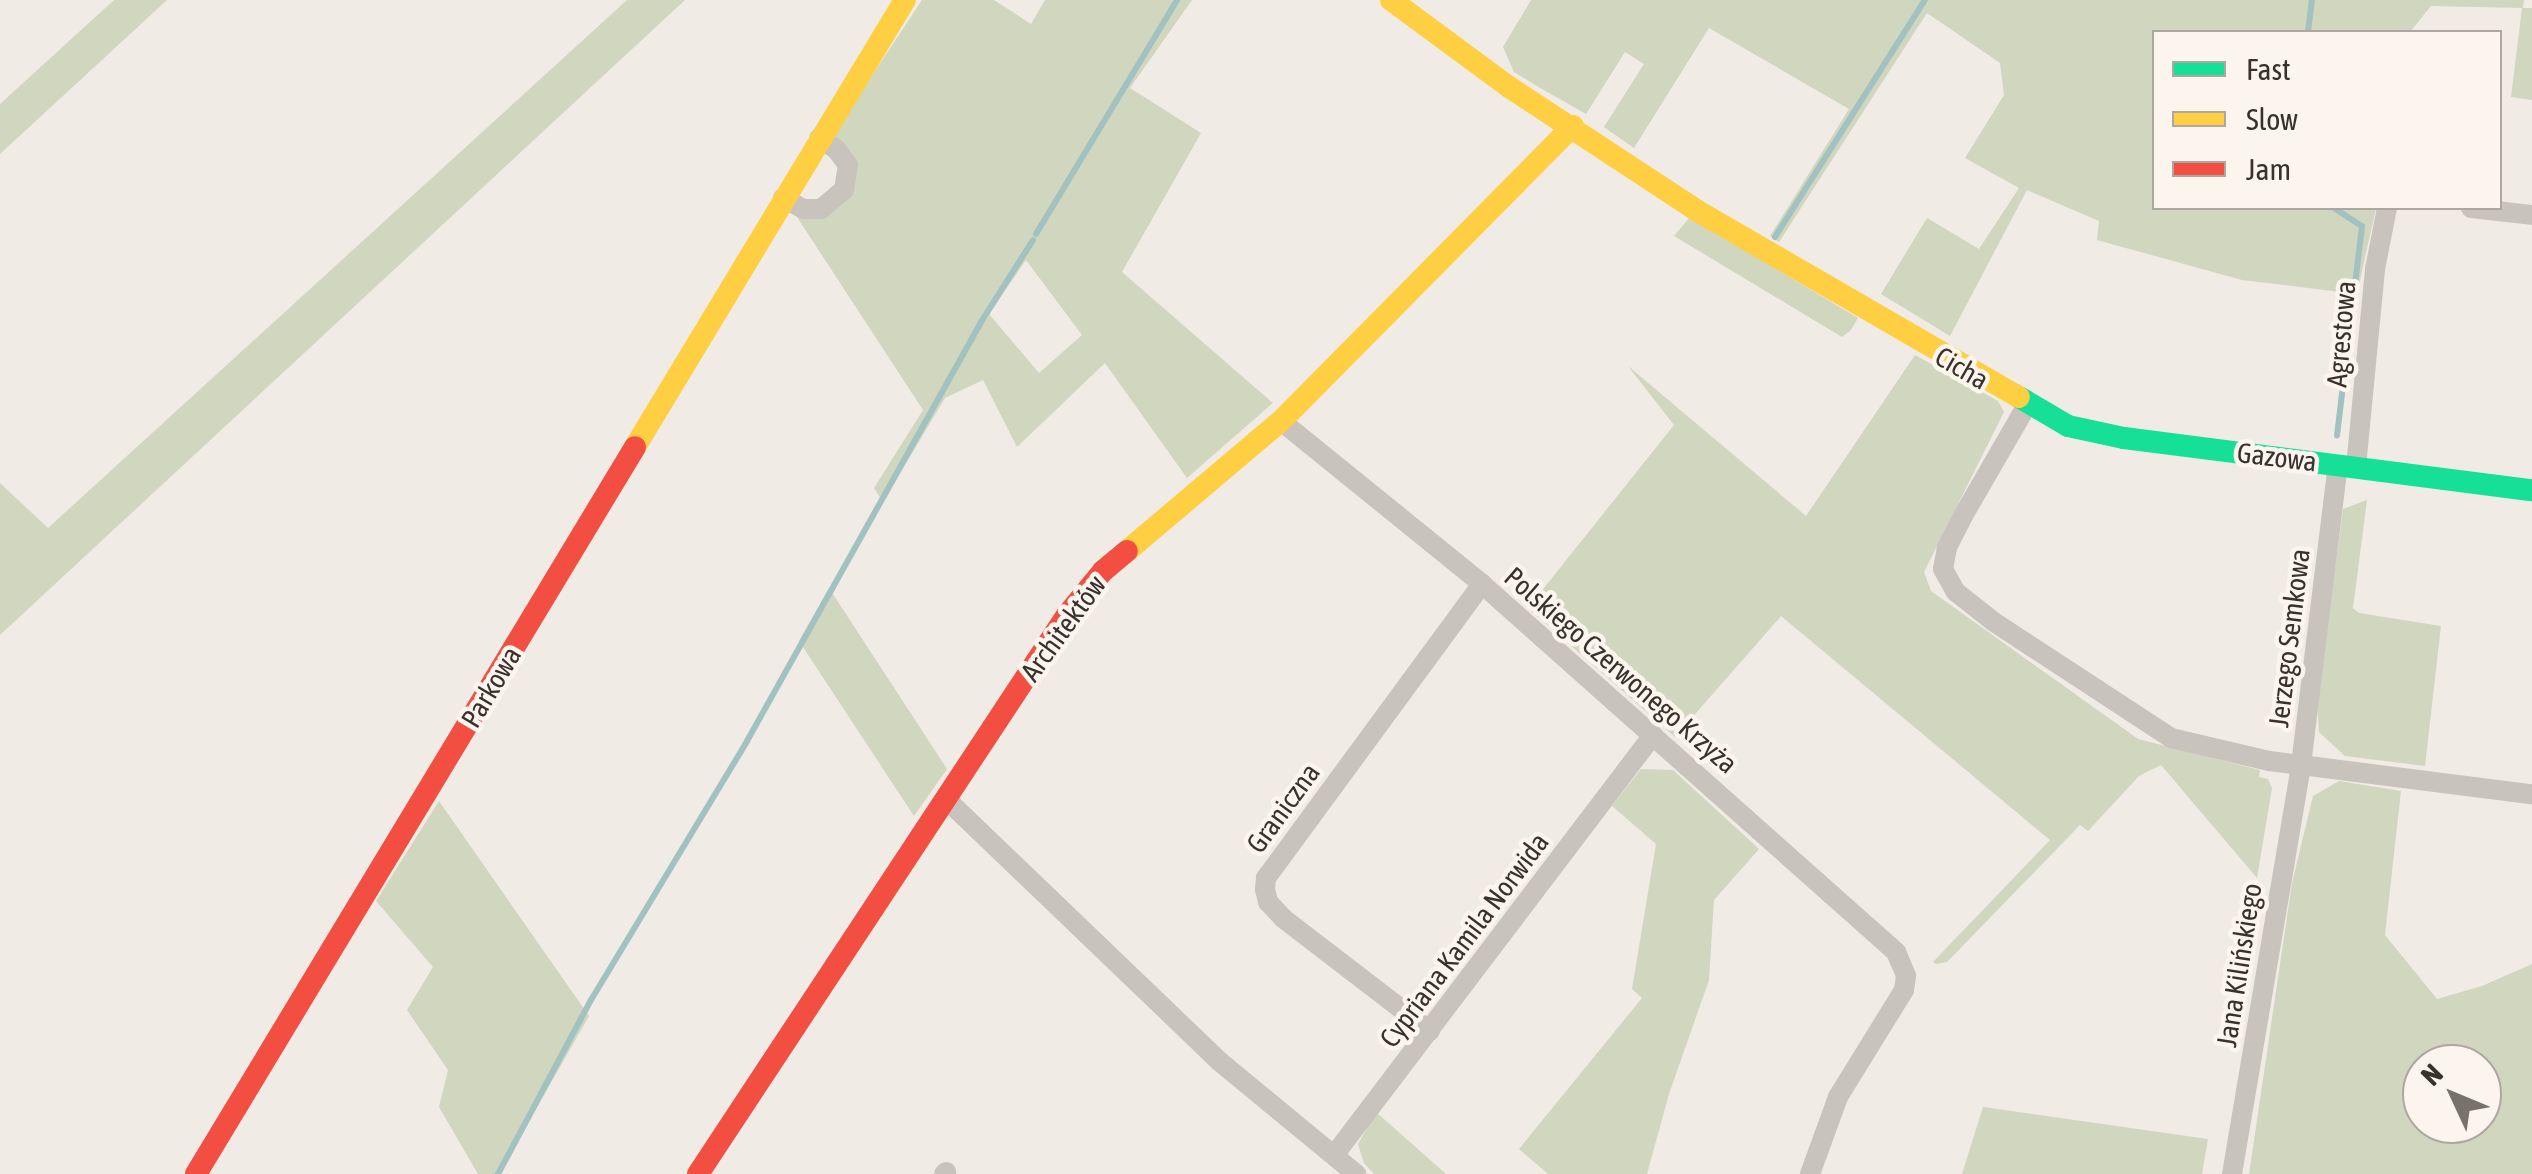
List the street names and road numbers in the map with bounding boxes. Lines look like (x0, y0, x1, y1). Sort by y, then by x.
street label: Agrestowa (2320, 279, 2362, 389)
street label: Cicha (1929, 339, 1995, 397)
street label: Gazowa (2235, 435, 2319, 479)
street label: Jerzego Semkowa (2261, 547, 2317, 729)
street label: Polskiego Czerwonego Krzyża (1498, 560, 1744, 780)
street label: Architektów (1013, 569, 1113, 687)
street label: Parkowa (454, 640, 528, 734)
street label: Graniczna (1239, 757, 1327, 859)
street label: Cypriana Kamila Norwida (1372, 826, 1556, 1054)
street label: Jana Kilińskiego (2209, 881, 2269, 1049)

